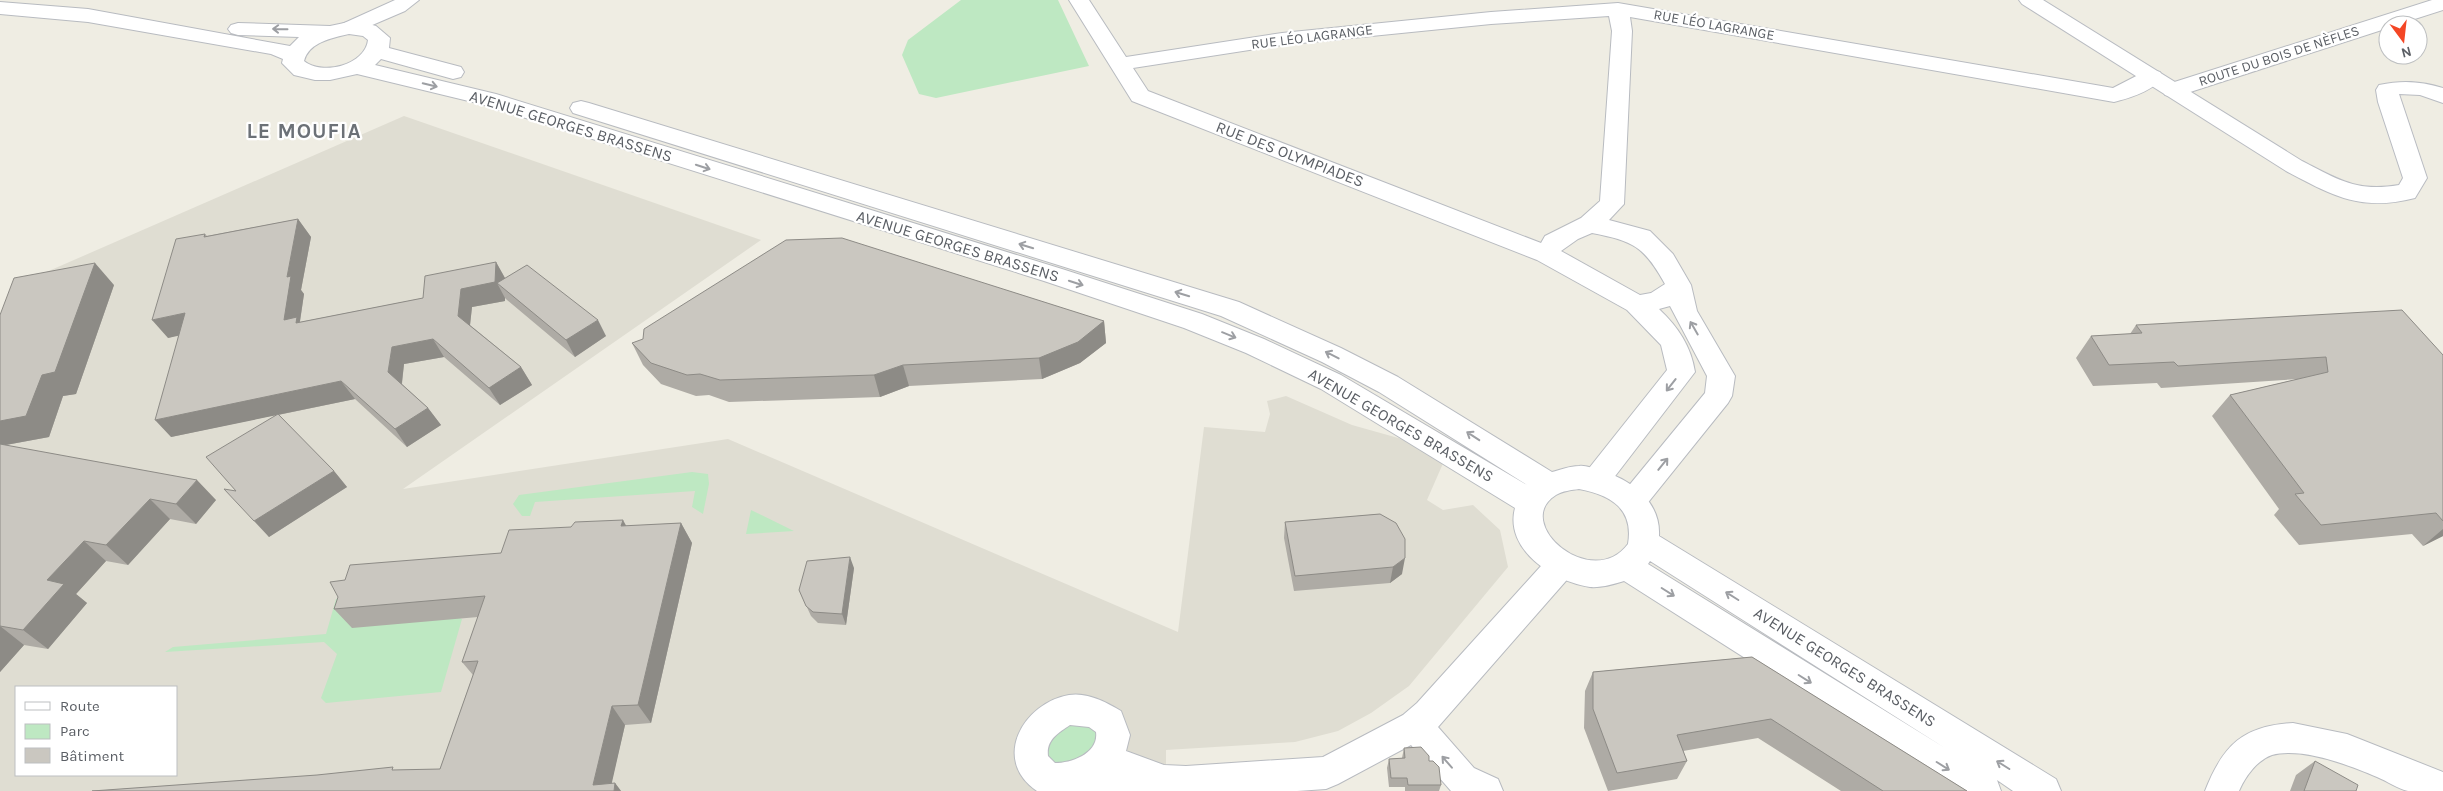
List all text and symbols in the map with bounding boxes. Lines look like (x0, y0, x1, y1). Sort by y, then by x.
street label: RUE LÉO LAGRANGE (1652, 5, 1776, 44)
north arrow (2378, 15, 2428, 65)
street label: RUE LÉO LAGRANGE (1250, 20, 1374, 53)
street label: ROUTE DU BOIS DE NÈFLES (2196, 21, 2362, 90)
one-way arrow (273, 25, 289, 34)
text: N (2399, 43, 2413, 62)
one-way arrow (422, 81, 438, 90)
street label: AVENUE GEORGES BRASSENS (467, 86, 675, 166)
street label: RUE DES OLYMPIADES (1213, 117, 1367, 191)
district label: LE MOUFIA (246, 119, 362, 143)
one-way arrow (695, 163, 710, 172)
street label: AVENUE GEORGES BRASSENS (854, 206, 1062, 286)
one-way arrow (1019, 241, 1035, 251)
one-way arrow (1067, 278, 1083, 288)
one-way arrow (1174, 289, 1190, 299)
one-way arrow (1689, 322, 1699, 336)
one-way arrow (1221, 331, 1236, 341)
one-way arrow (1325, 350, 1340, 360)
street label: AVENUE GEORGES BRASSENS (1305, 364, 1497, 486)
one-way arrow (1666, 378, 1677, 391)
one-way arrow (1466, 431, 1480, 441)
one-way arrow (1658, 458, 1669, 471)
one-way arrow (1660, 588, 1674, 598)
one-way arrow (1725, 590, 1739, 600)
street label: AVENUE GEORGES BRASSENS (1750, 603, 1940, 731)
one-way arrow (1798, 674, 1812, 685)
legend (15, 686, 178, 776)
text: Route (60, 697, 100, 715)
text: Parc (60, 722, 90, 740)
text: Bâtiment (60, 747, 124, 765)
one-way arrow (1441, 756, 1453, 769)
one-way arrow (1996, 760, 2010, 771)
one-way arrow (1935, 761, 1949, 771)

